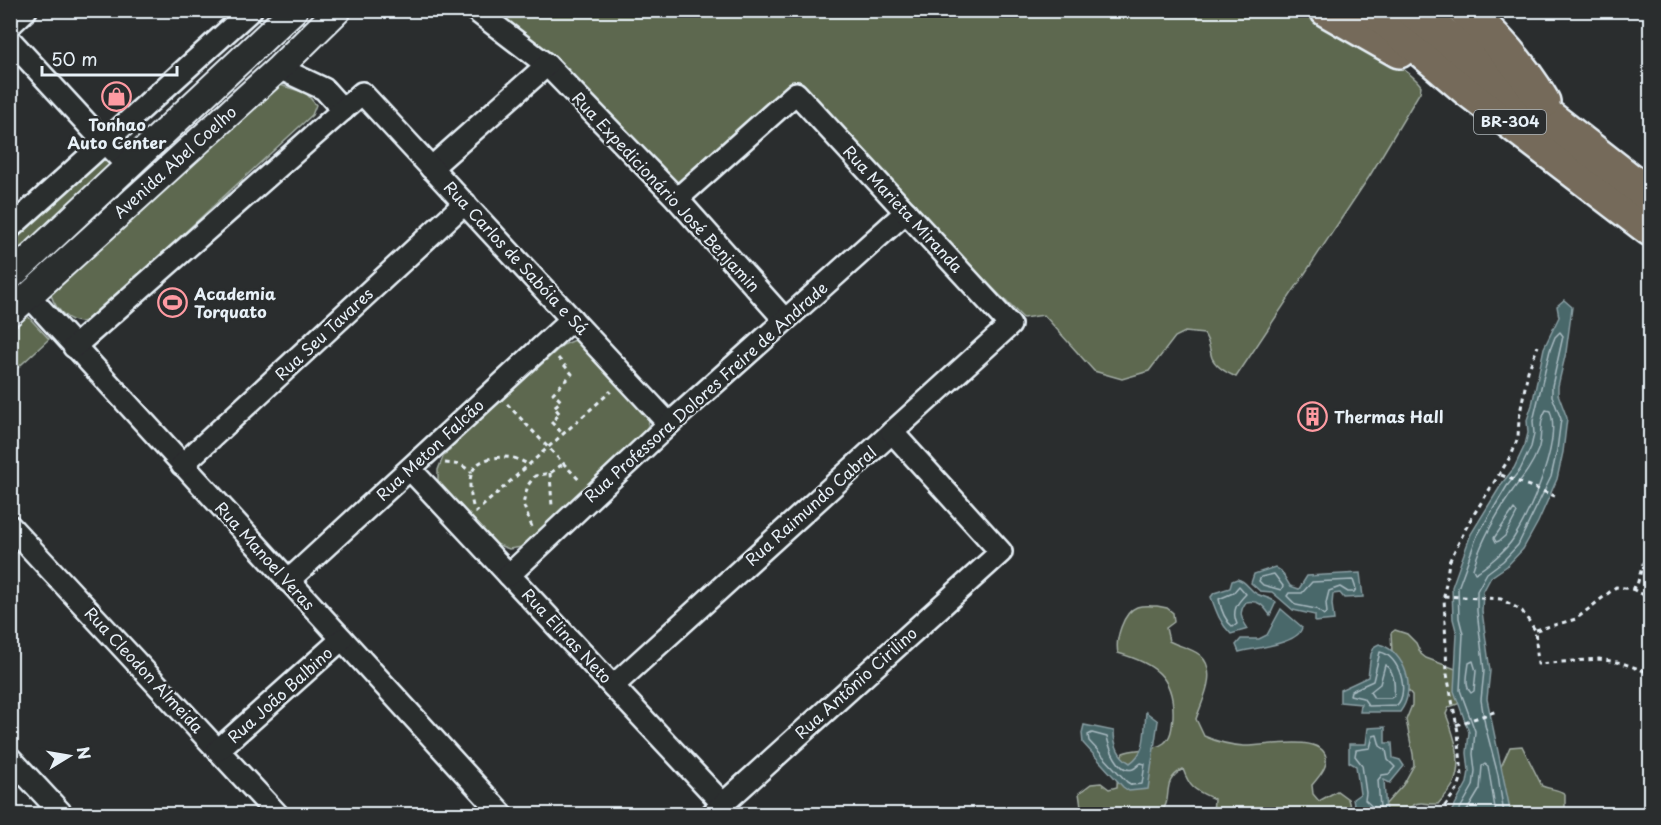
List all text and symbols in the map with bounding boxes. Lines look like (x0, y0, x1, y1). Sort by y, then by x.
scale bar (42, 39, 177, 77)
text: 50 m (51, 45, 98, 72)
shop icon: Tonhao Auto Center (101, 81, 133, 113)
street label: Rua Expedicionário José Benjamin (567, 86, 766, 297)
street label: Avenida Abel Coelho (108, 99, 241, 223)
road number: BR-304 (1474, 110, 1546, 134)
place label: Tonhao Auto Center (67, 112, 167, 154)
street label: Rua Marieta Miranda (838, 139, 969, 277)
street label: Rua Carlos de Sabóia e Sá (439, 175, 594, 339)
street label: Rua Professora Dolores Freire de Andrade (578, 275, 833, 507)
place label: Academia Torquato (193, 281, 276, 323)
street label: Rua Seu Tavares (269, 281, 378, 385)
sports icon: Academia Torquato (157, 287, 189, 319)
street label: Rua Meton Falcão (370, 393, 489, 506)
building icon: Thermas Hall (1297, 401, 1329, 433)
place label: Thermas Hall (1334, 404, 1443, 428)
street label: Rua Raimundo Cabral (739, 440, 881, 571)
street label: Rua Manoel Veras (210, 496, 321, 615)
street label: Rua Elinas Neto (517, 582, 618, 688)
street label: Rua Cleodon Almeida (80, 601, 210, 738)
street label: Rua Antônio Cirilino (789, 621, 922, 744)
street label: Rua João Balbino (221, 640, 337, 748)
north arrow (39, 726, 99, 786)
text: N (72, 744, 98, 761)

